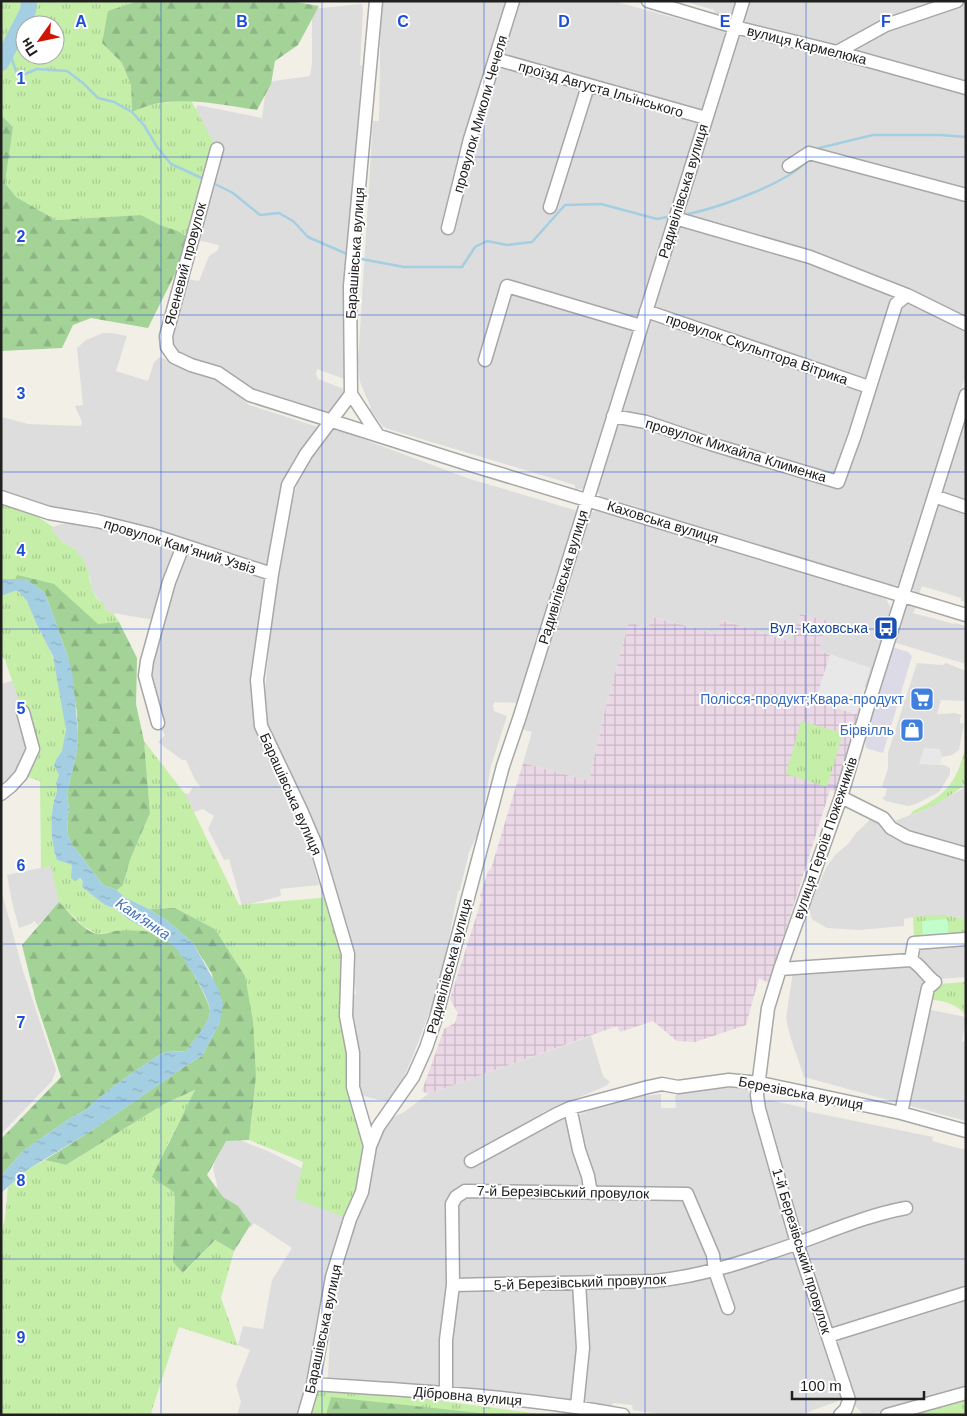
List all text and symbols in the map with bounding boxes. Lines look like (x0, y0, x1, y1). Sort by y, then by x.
text: A (75, 13, 87, 30)
text: B (236, 13, 248, 30)
text: C (397, 13, 409, 30)
text: D (558, 13, 570, 30)
text: E (720, 13, 731, 30)
text: F (881, 13, 891, 30)
north arrow (15, 15, 65, 65)
street label: вулиця Кармелюка (745, 22, 869, 68)
street label: провулок Миколи Чечеля (450, 33, 510, 195)
text: Пн (17, 35, 41, 59)
street label: проїзд Августа Ільїнського (517, 58, 685, 120)
text: 1 (17, 70, 26, 87)
street label: Радивілівська вулиця (655, 122, 711, 260)
street label: Барашівська вулиця (342, 187, 368, 319)
street label: Ясеневий провулок (161, 200, 209, 327)
text: 2 (17, 228, 26, 245)
street label: провулок Скульптора Вітрика (664, 310, 850, 388)
text: 3 (17, 385, 26, 402)
street label: провулок Михайла Клименка (644, 415, 829, 485)
street label: Каховська вулиця (605, 497, 721, 547)
street label: Радивілівська вулиця (535, 508, 591, 646)
street label: провулок Камʼяний Узвіз (102, 515, 258, 577)
text: 4 (17, 542, 26, 559)
bus stop icon: Вул. Каховська (873, 615, 899, 641)
place label: Вул. Каховська (770, 620, 868, 636)
supermarket icon: Полісся-продукт;Квара-продукт (909, 686, 935, 712)
place label: Полісся-продукт;Квара-продукт (700, 691, 905, 707)
text: 5 (17, 700, 26, 717)
shop icon: Бірвілль (899, 717, 925, 743)
place label: Бірвілль (840, 722, 894, 738)
street label: Барашівська вулиця (257, 730, 325, 858)
street label: вулиця Героїв Пожежників (790, 755, 860, 921)
text: 6 (17, 857, 26, 874)
water label: Кам'янка (113, 894, 174, 943)
street label: Радивілівська вулиця (423, 897, 475, 1035)
text: 7 (17, 1014, 26, 1031)
street label: Березівська вулиця (737, 1073, 865, 1113)
street label: 1-й Березівський провулок (769, 1166, 835, 1337)
text: 8 (17, 1172, 26, 1189)
street label: 7-й Березівський провулок (477, 1182, 650, 1202)
street label: Барашівська вулиця (301, 1263, 345, 1395)
street label: 5-й Березівський провулок (494, 1271, 667, 1293)
text: 9 (17, 1329, 26, 1346)
scale bar (792, 1368, 924, 1400)
text: 100 m (800, 1377, 842, 1394)
street label: Дібровна вулиця (413, 1383, 523, 1409)

